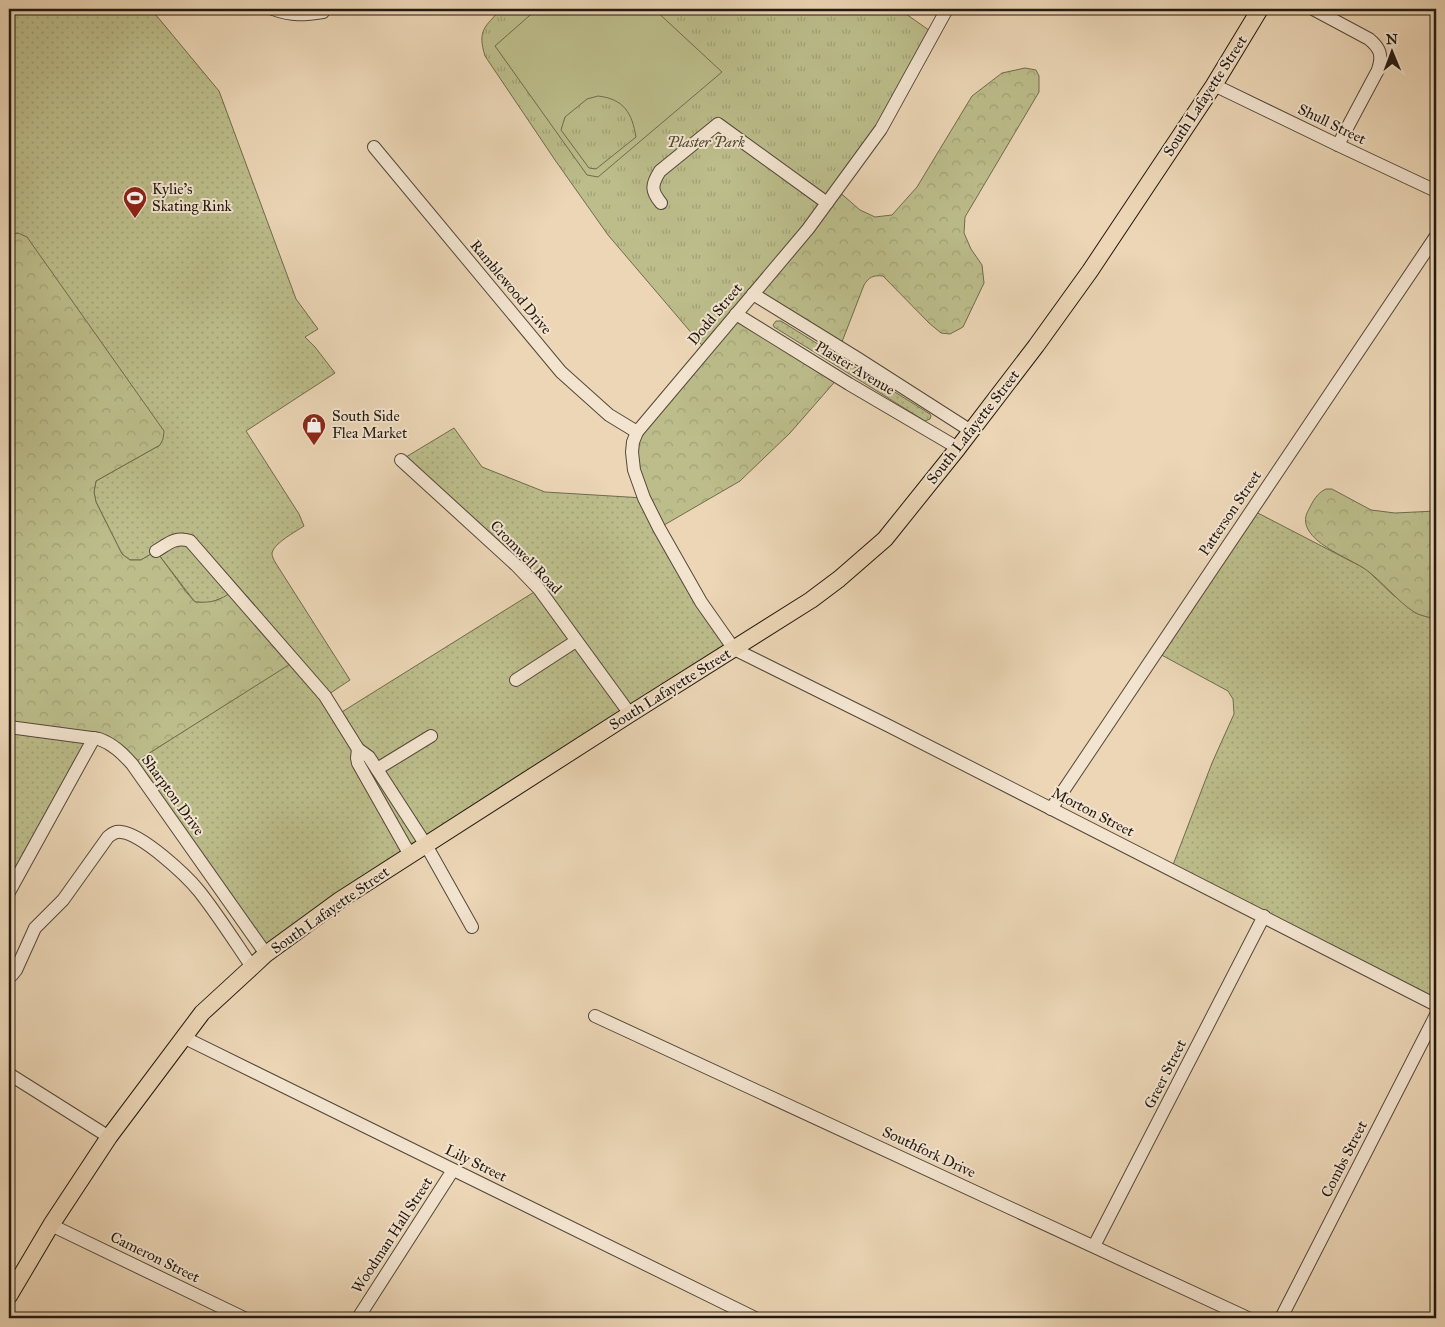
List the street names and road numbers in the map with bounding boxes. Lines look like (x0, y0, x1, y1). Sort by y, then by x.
street label: South Lafayette Street (1159, 32, 1251, 160)
street label: Shull Street (1295, 100, 1370, 148)
street label: Ramblewood Drive (466, 236, 556, 338)
street label: Dodd Street (684, 279, 746, 349)
street label: Plaster Avenue (812, 337, 898, 399)
street label: South Lafayette Street (923, 366, 1024, 488)
street label: Patterson Street (1195, 466, 1265, 559)
street label: Cromwell Road (487, 517, 566, 598)
street label: South Lafayette Street (606, 644, 735, 734)
street label: Sharpton Drive (138, 751, 208, 839)
street label: Morton Street (1049, 784, 1138, 841)
street label: South Lafayette Street (267, 862, 393, 958)
street label: Greer Street (1140, 1036, 1190, 1112)
street label: Combs Street (1317, 1117, 1371, 1200)
street label: Southfork Drive (879, 1123, 979, 1181)
street label: Lily Street (442, 1140, 510, 1186)
street label: Woodman Hall Street (348, 1173, 437, 1296)
street label: Cameron Street (107, 1228, 203, 1287)

